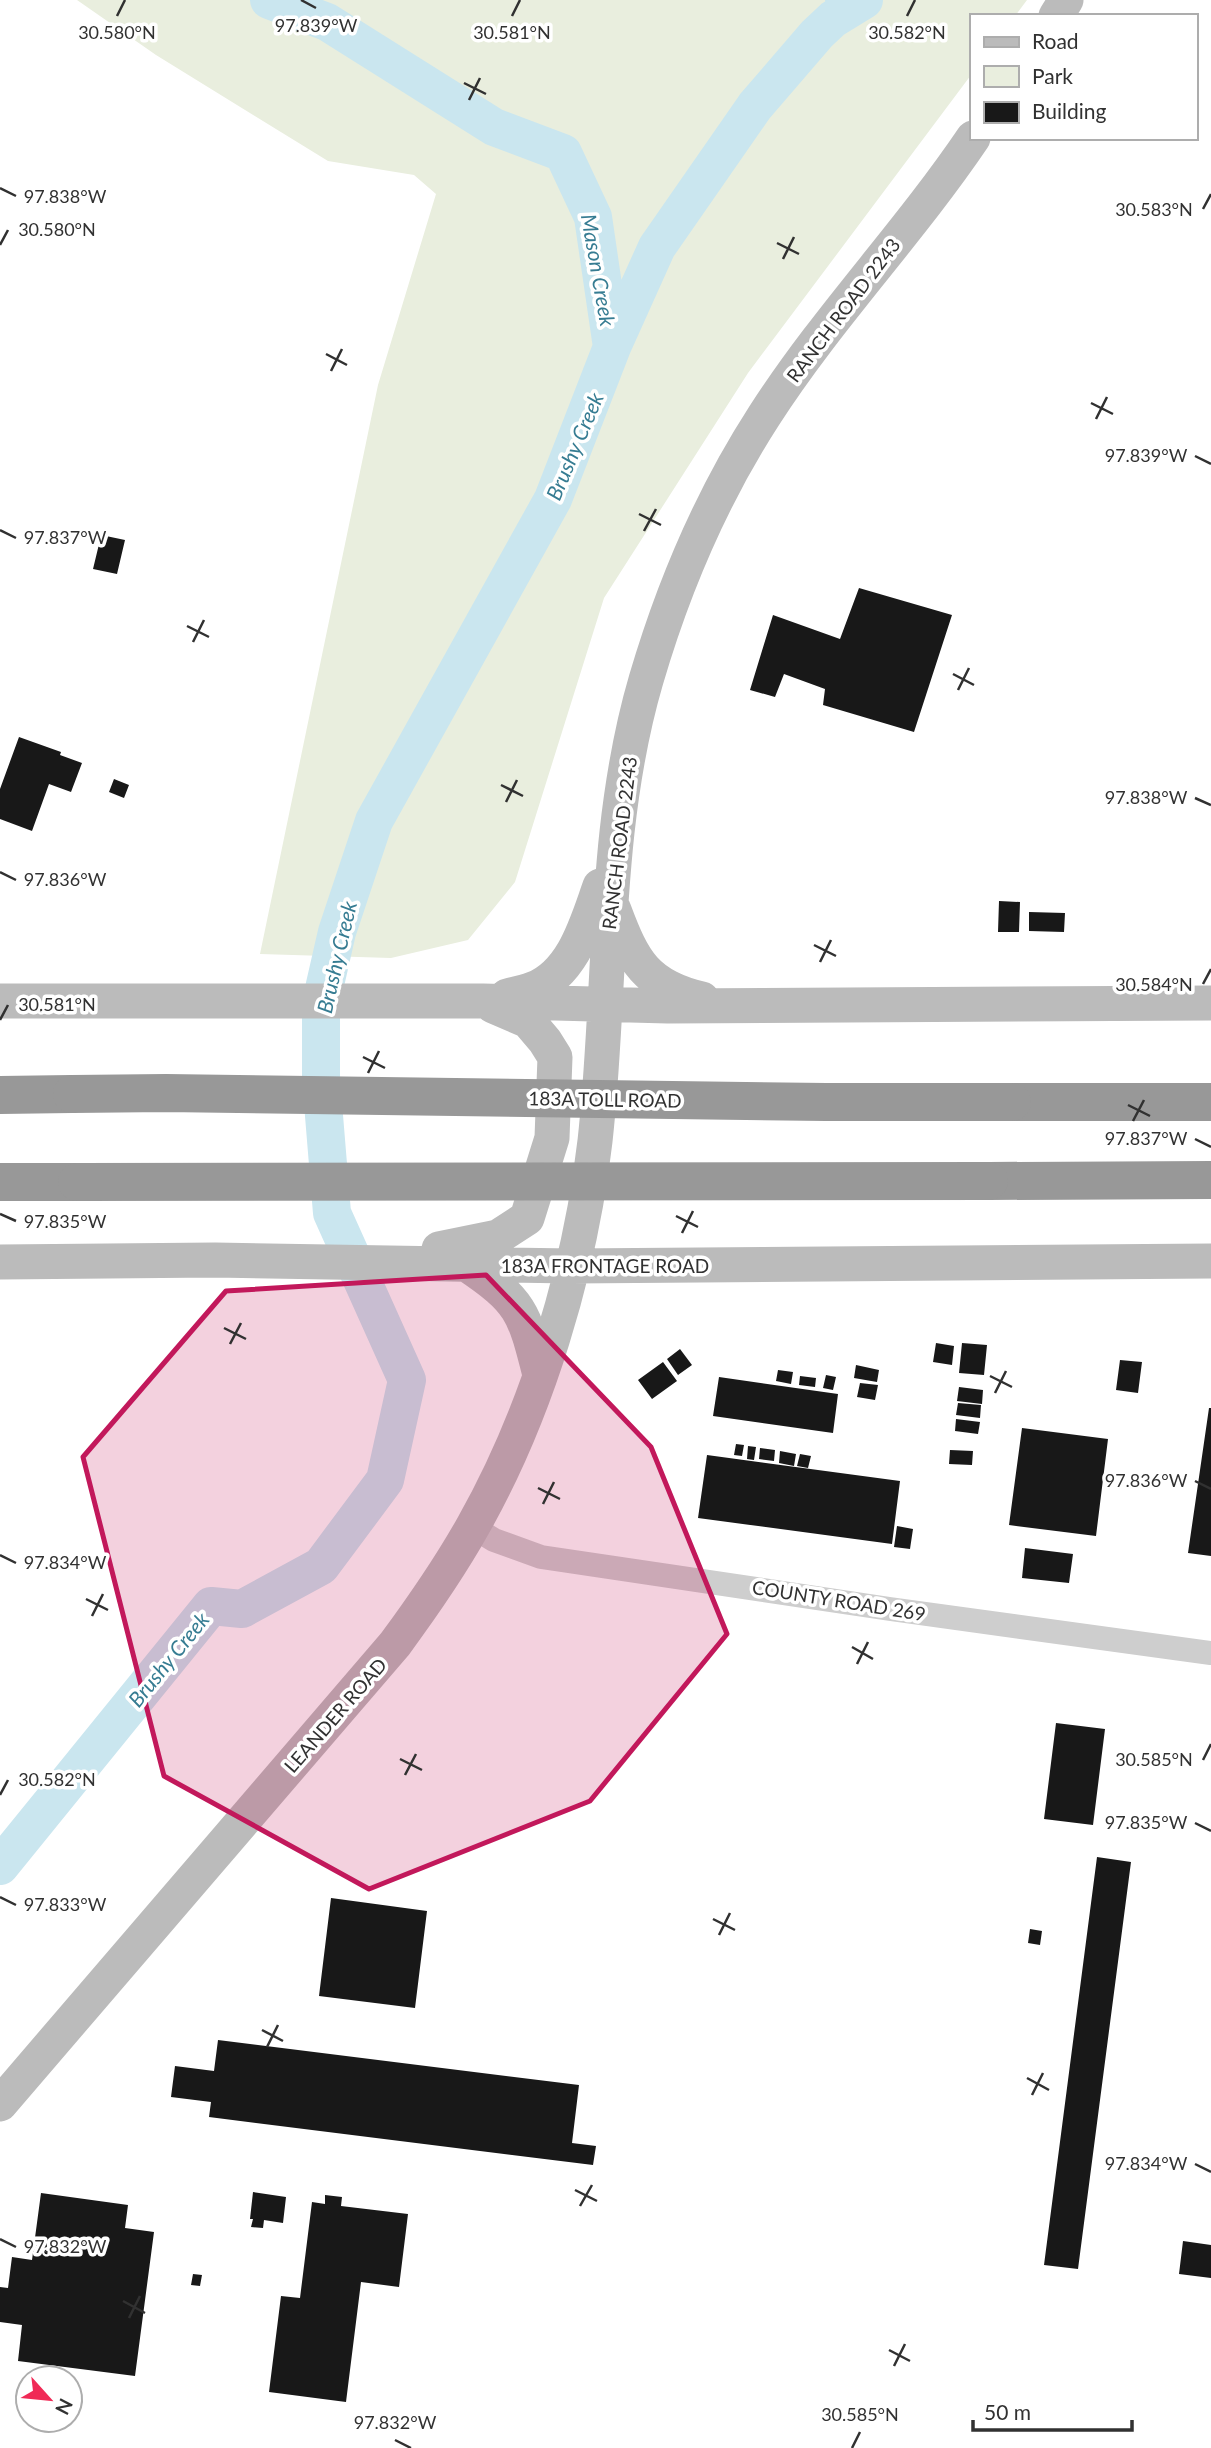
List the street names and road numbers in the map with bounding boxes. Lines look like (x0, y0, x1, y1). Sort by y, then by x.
street label: RANCH ROAD 2243 (781, 234, 905, 386)
street label: RANCH ROAD 2243 (597, 755, 641, 931)
street label: 183A TOLL ROAD (528, 1086, 682, 1112)
street label: 183A FRONTAGE ROAD (501, 1254, 709, 1277)
street label: COUNTY ROAD 269 (751, 1575, 927, 1625)
street label: LEANDER ROAD (279, 1653, 391, 1777)

